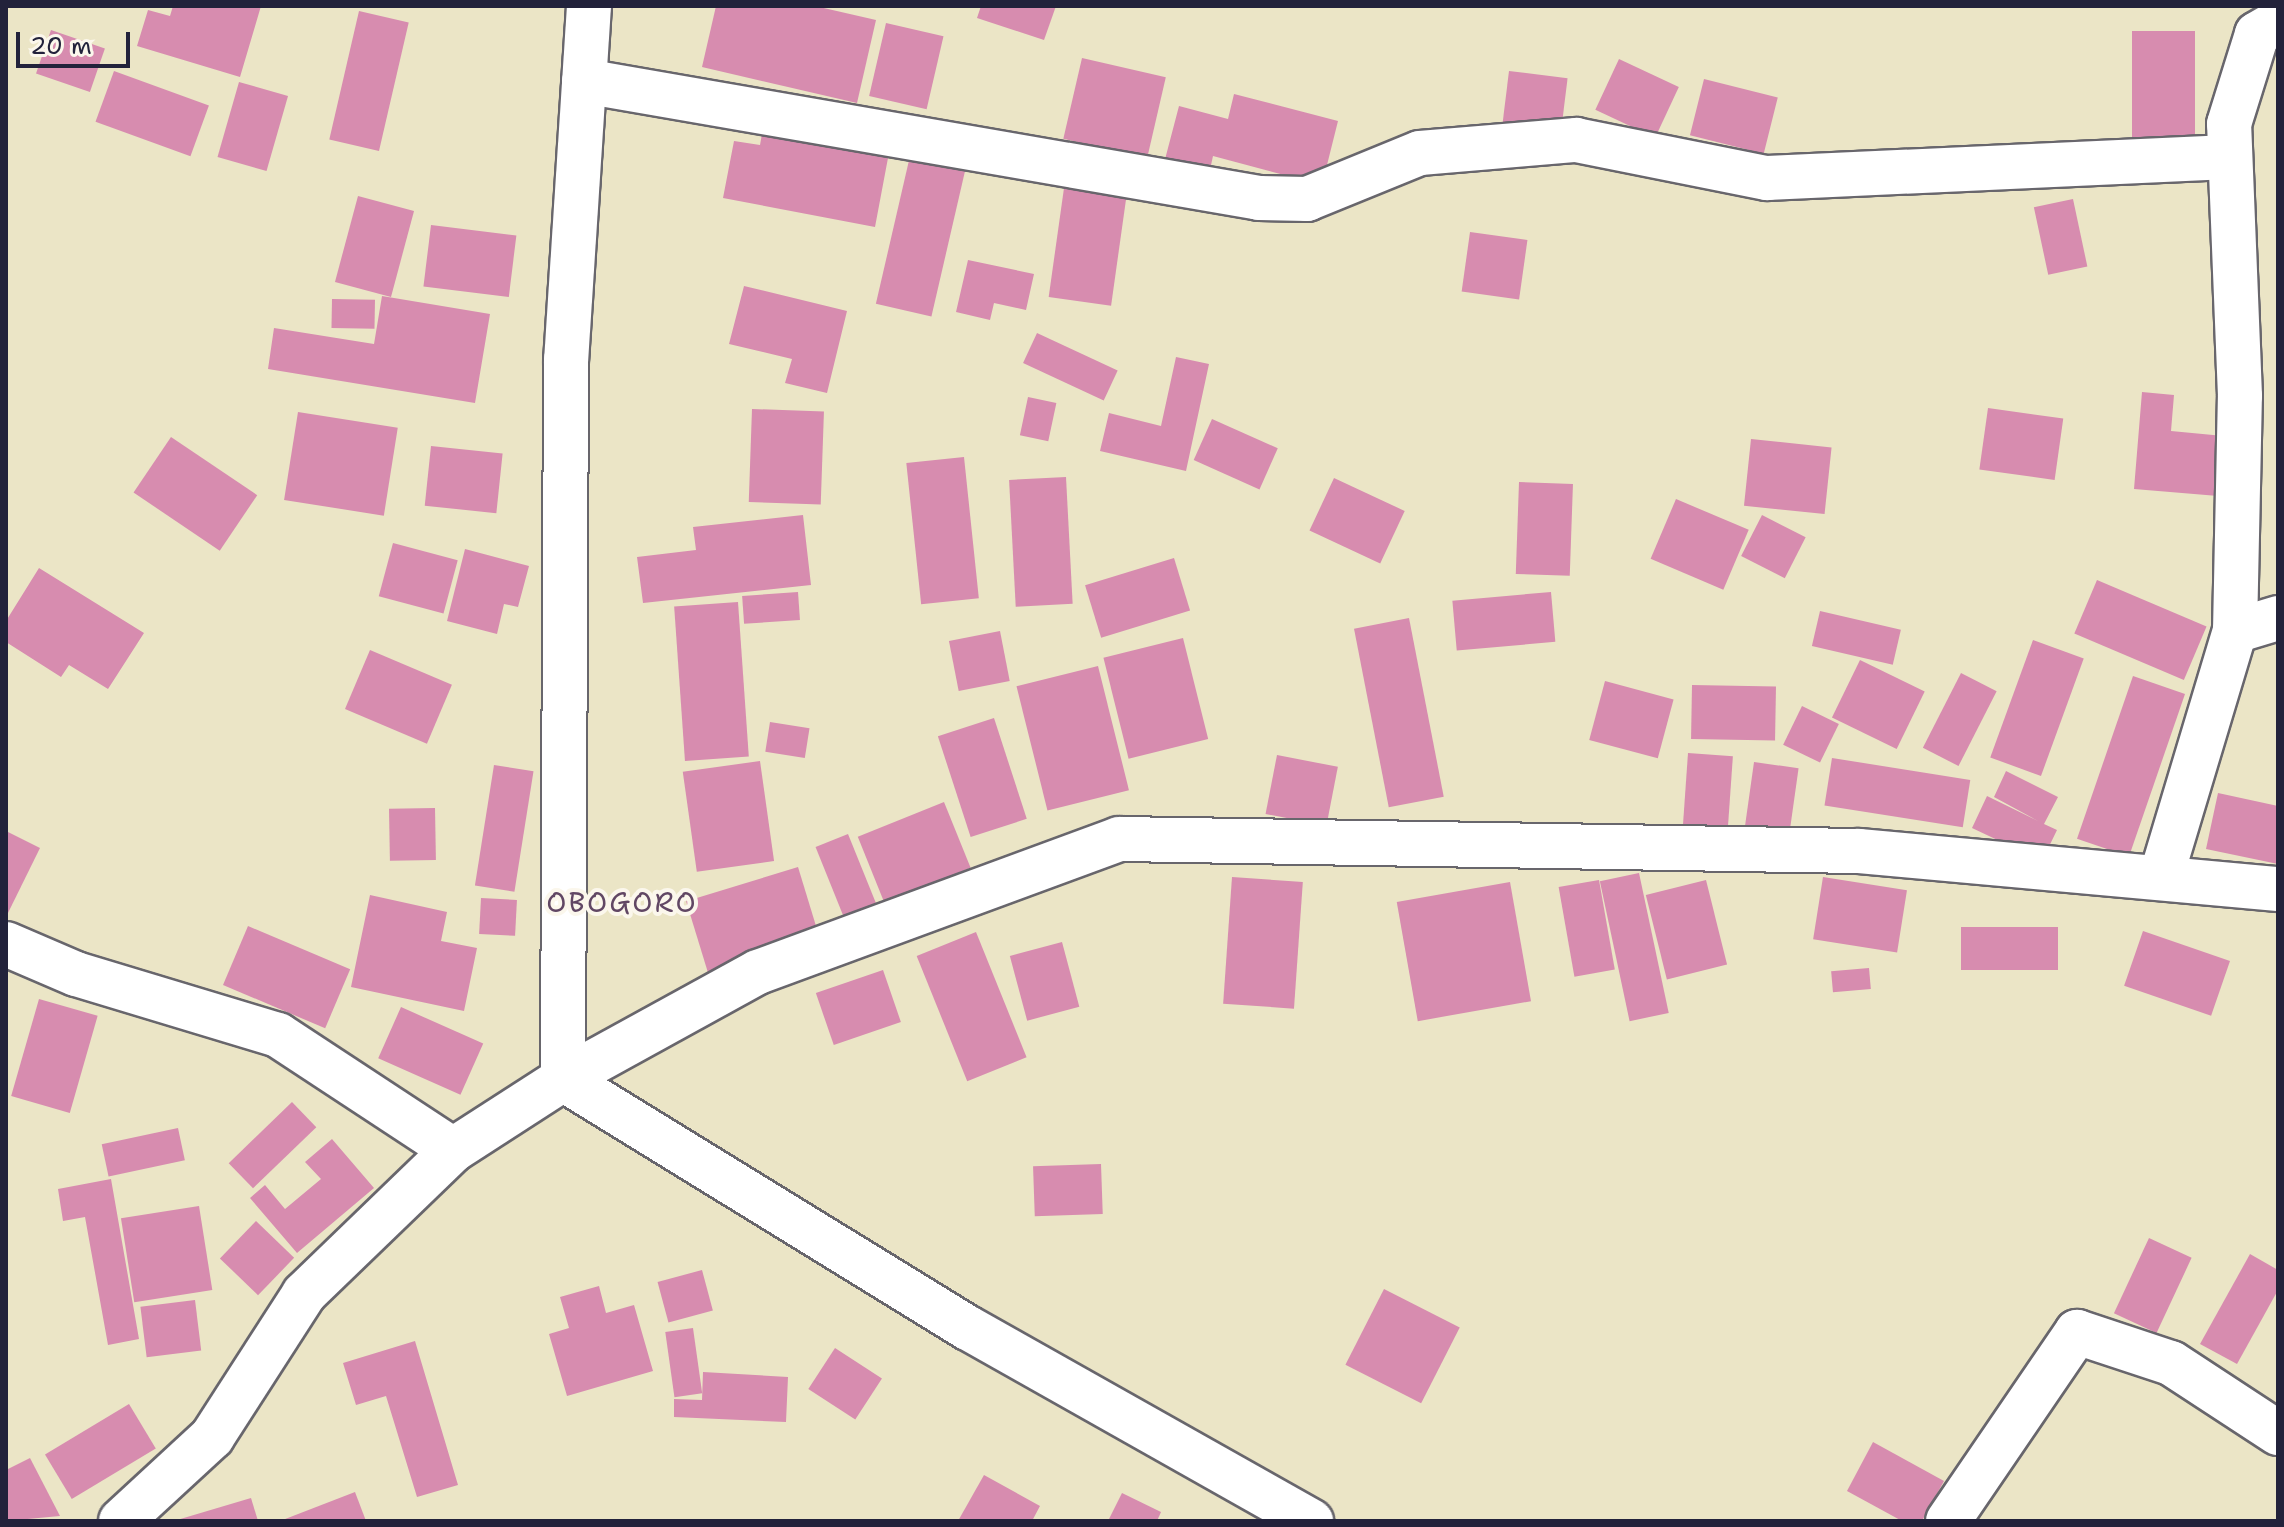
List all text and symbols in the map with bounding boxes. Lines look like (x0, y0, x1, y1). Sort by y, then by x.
scale bar (20, 16, 134, 66)
text: 20 m (30, 30, 92, 62)
district label: OBOGORO (546, 885, 698, 919)

